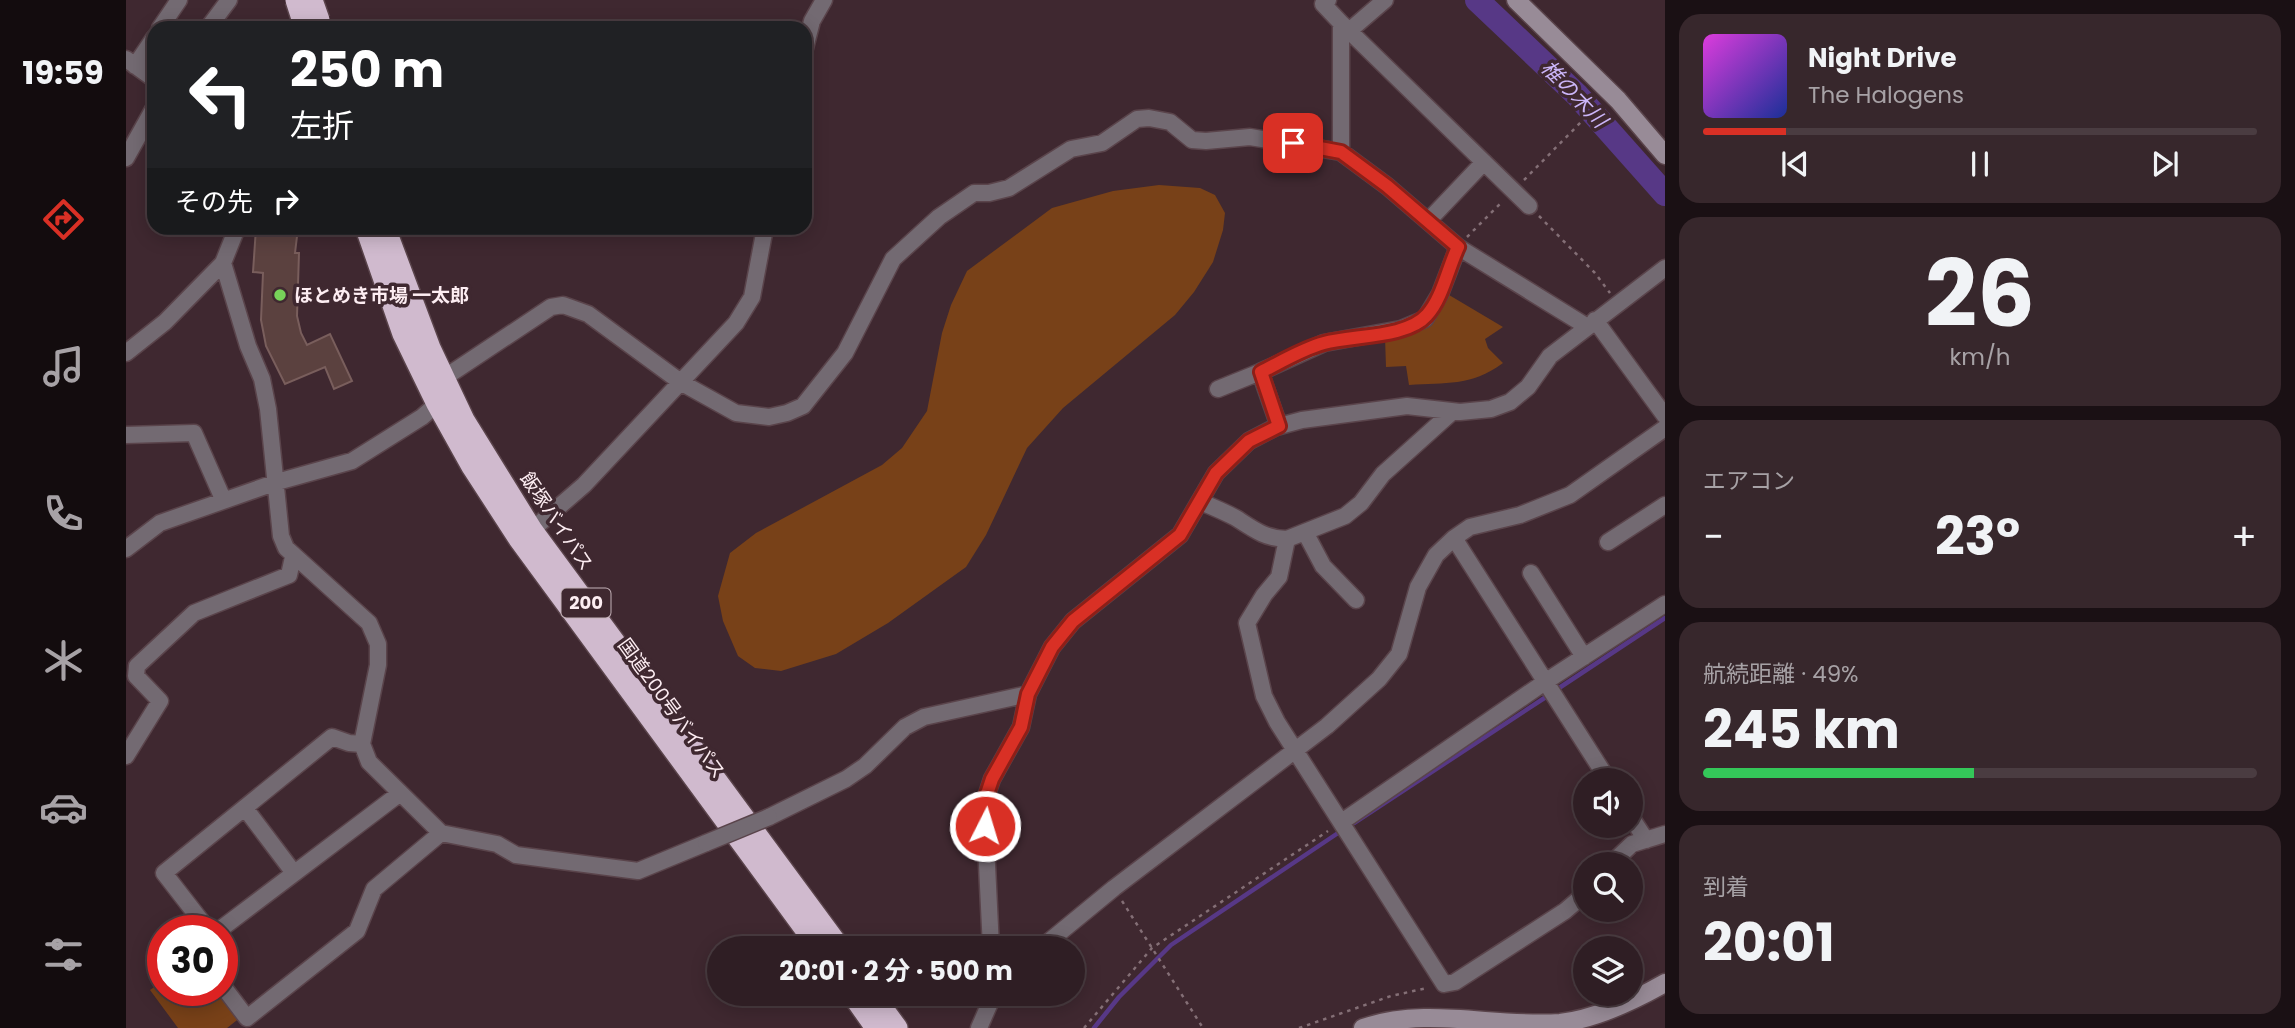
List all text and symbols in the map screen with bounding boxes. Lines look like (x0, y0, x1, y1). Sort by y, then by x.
text: 250 m (290, 36, 444, 104)
text: Night Drive (1808, 40, 1956, 76)
icon: left (175, 49, 266, 140)
text: 19:59 (22, 50, 104, 95)
water label: 椎の木川 (1535, 53, 1615, 135)
text: The Halogens (1808, 79, 1964, 111)
text: 左折 (290, 103, 354, 148)
pin (1263, 113, 1323, 173)
icon: arrive (1274, 124, 1312, 162)
icon: previous (1776, 145, 1814, 183)
icon: pause (1961, 145, 1999, 183)
icon: next (2146, 145, 2184, 183)
icon: right (267, 182, 305, 220)
text: その先 (175, 184, 253, 220)
icon: directions (39, 195, 88, 244)
text: 26 (1925, 230, 2035, 358)
place label: ほとめき市場 一太郎 (294, 282, 469, 309)
marker: ほとめき市場 一太郎 (272, 287, 288, 303)
text: km/h (1949, 341, 2011, 373)
icon: music (39, 342, 88, 391)
text: エアコン (1703, 465, 1795, 497)
street label: 飯塚バイパス (514, 467, 600, 576)
icon: phone (39, 489, 88, 538)
text: 23° (1935, 500, 2020, 573)
text: − (1703, 510, 1724, 563)
text: + (2231, 510, 2257, 563)
road number: 200 (561, 588, 610, 618)
street label: 国道200号バイパス (611, 633, 732, 784)
icon: climate (39, 636, 88, 685)
text: 航続距離 · 49% (1703, 658, 1859, 690)
text: 245 km (1703, 693, 1900, 766)
map controls (1573, 768, 1643, 1006)
button: sound (1573, 768, 1643, 838)
icon: car (39, 783, 88, 832)
position arrow (948, 789, 1022, 863)
button: search (1573, 852, 1643, 922)
text: 到着 (1703, 871, 1749, 903)
text: 20:01 (1703, 906, 1835, 979)
speed limit sign: 30 (147, 915, 238, 1006)
icon: filters (39, 930, 88, 979)
button: layers (1573, 936, 1643, 1006)
text: 20:01 · 2 分 · 500 m (779, 953, 1013, 989)

